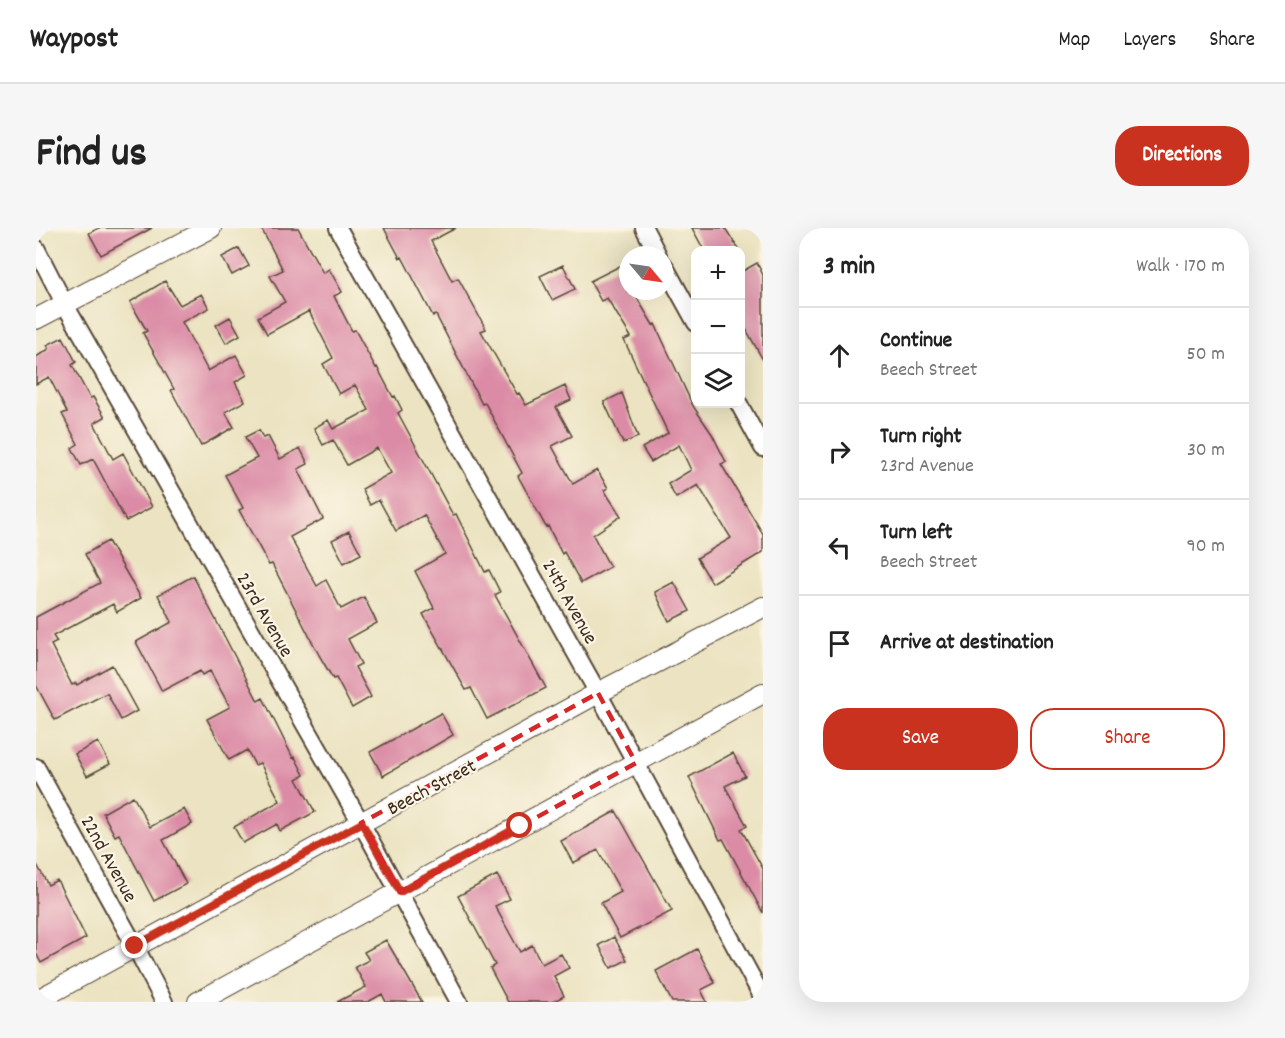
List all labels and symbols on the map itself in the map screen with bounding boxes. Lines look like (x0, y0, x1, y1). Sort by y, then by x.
north arrow (619, 246, 673, 300)
street label: 24th Avenue (534, 555, 603, 650)
street label: 23rd Avenue (228, 568, 299, 663)
street label: Beech Street (383, 753, 482, 824)
street label: 22nd Avenue (72, 811, 143, 908)
route start (506, 812, 532, 838)
route end (121, 932, 147, 958)

